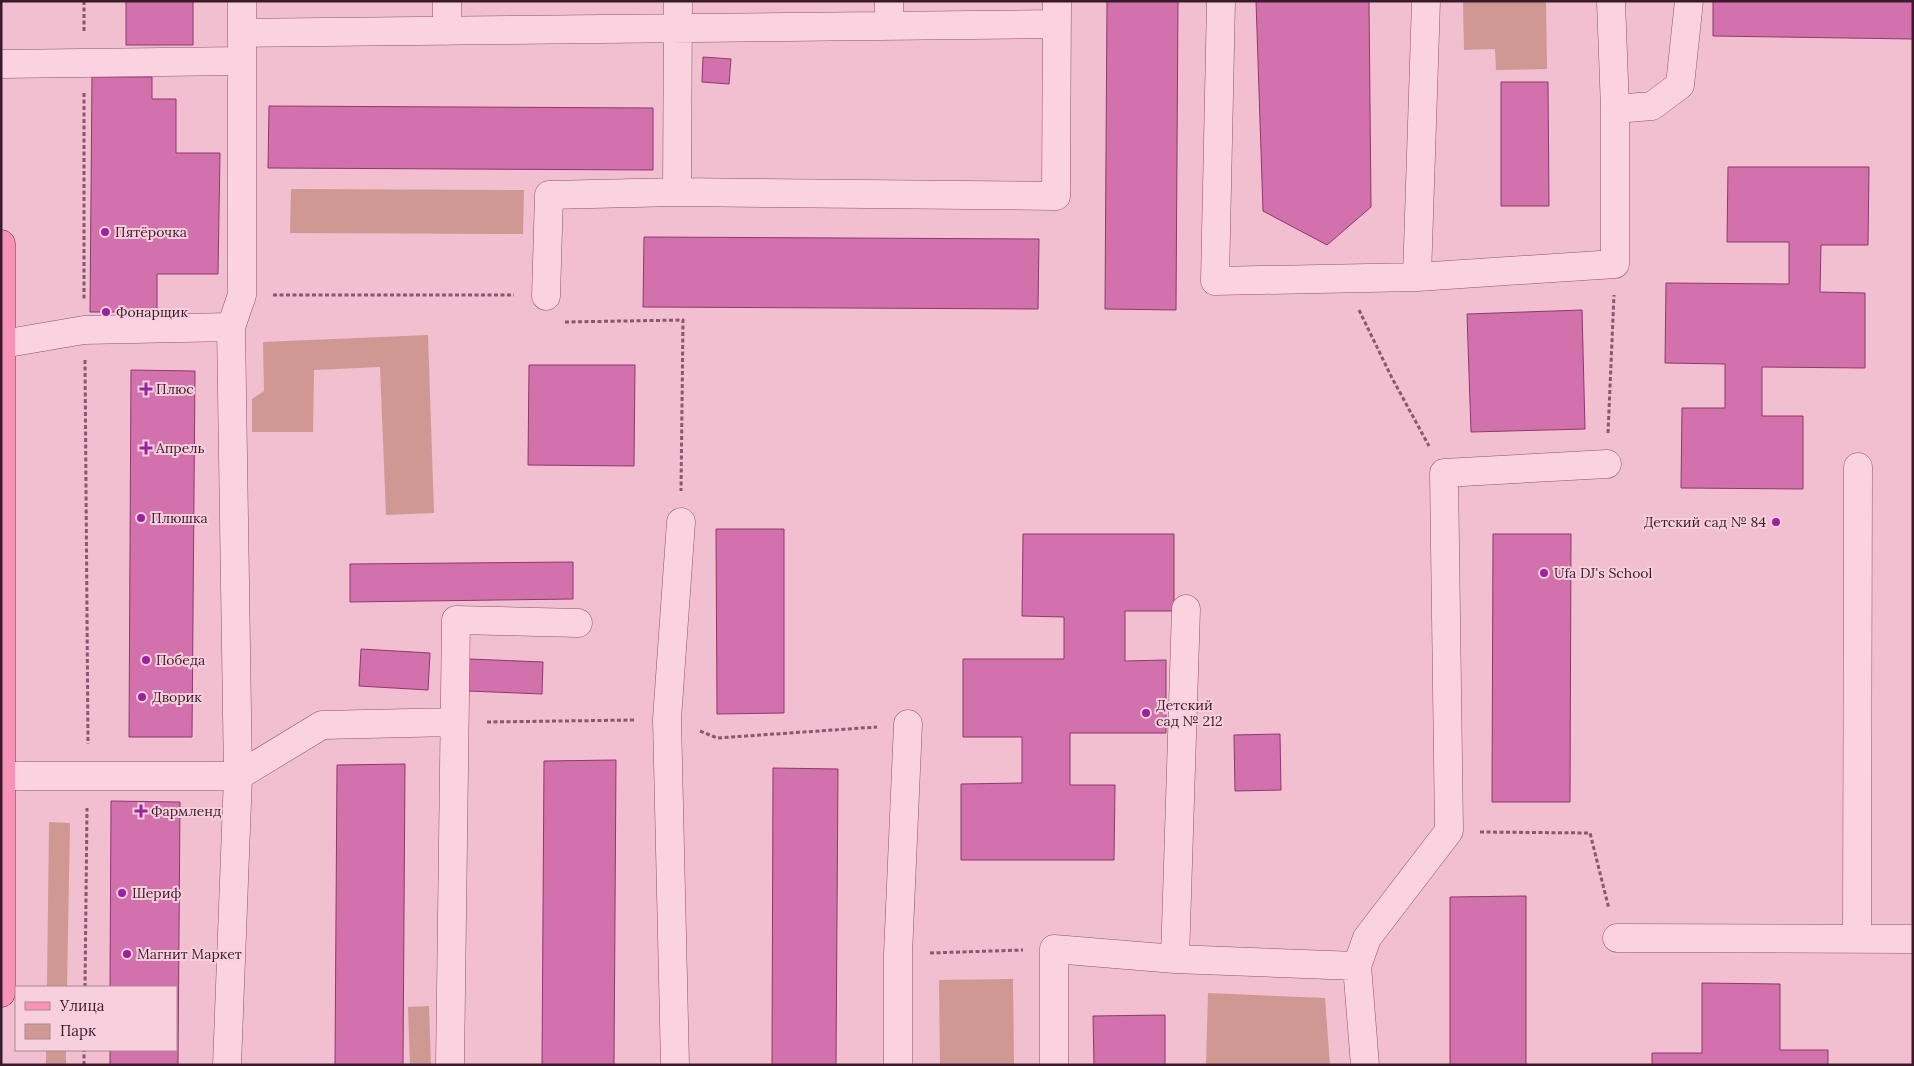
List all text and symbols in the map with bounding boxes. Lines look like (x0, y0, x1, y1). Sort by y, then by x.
place label: Пятёрочка (115, 223, 187, 241)
marker: Пятёрочка (99, 226, 111, 238)
place label: Фонарщик (116, 303, 188, 321)
marker: Фонарщик (100, 306, 112, 318)
place label: Плюс (156, 380, 194, 398)
marker: Плюс (140, 383, 152, 395)
place label: Апрель (155, 439, 205, 457)
marker: Апрель (140, 442, 152, 454)
place label: Плюшка (151, 509, 208, 527)
marker: Плюшка (135, 512, 147, 524)
place label: Детский сад № 84 (1644, 513, 1766, 531)
marker: Детский сад № 84 (1770, 516, 1782, 528)
place label: Ufa DJ's School (1554, 564, 1653, 582)
marker: Ufa DJ's School (1538, 567, 1550, 579)
place label: Победа (156, 651, 205, 669)
marker: Победа (140, 654, 152, 666)
place label: Дворик (152, 688, 202, 706)
marker: Дворик (136, 691, 148, 703)
place label: Детский сад № 212 (1156, 696, 1223, 730)
marker: Детский сад № 212 (1140, 707, 1152, 719)
place label: Фармленд (151, 802, 221, 820)
marker: Фармленд (135, 805, 147, 817)
place label: Шериф (132, 884, 181, 902)
marker: Шериф (116, 887, 128, 899)
place label: Магнит Маркет (137, 945, 242, 963)
marker: Магнит Маркет (121, 948, 133, 960)
legend (15, 986, 178, 1051)
text: Улица (59, 996, 105, 1015)
text: Парк (60, 1021, 96, 1040)

